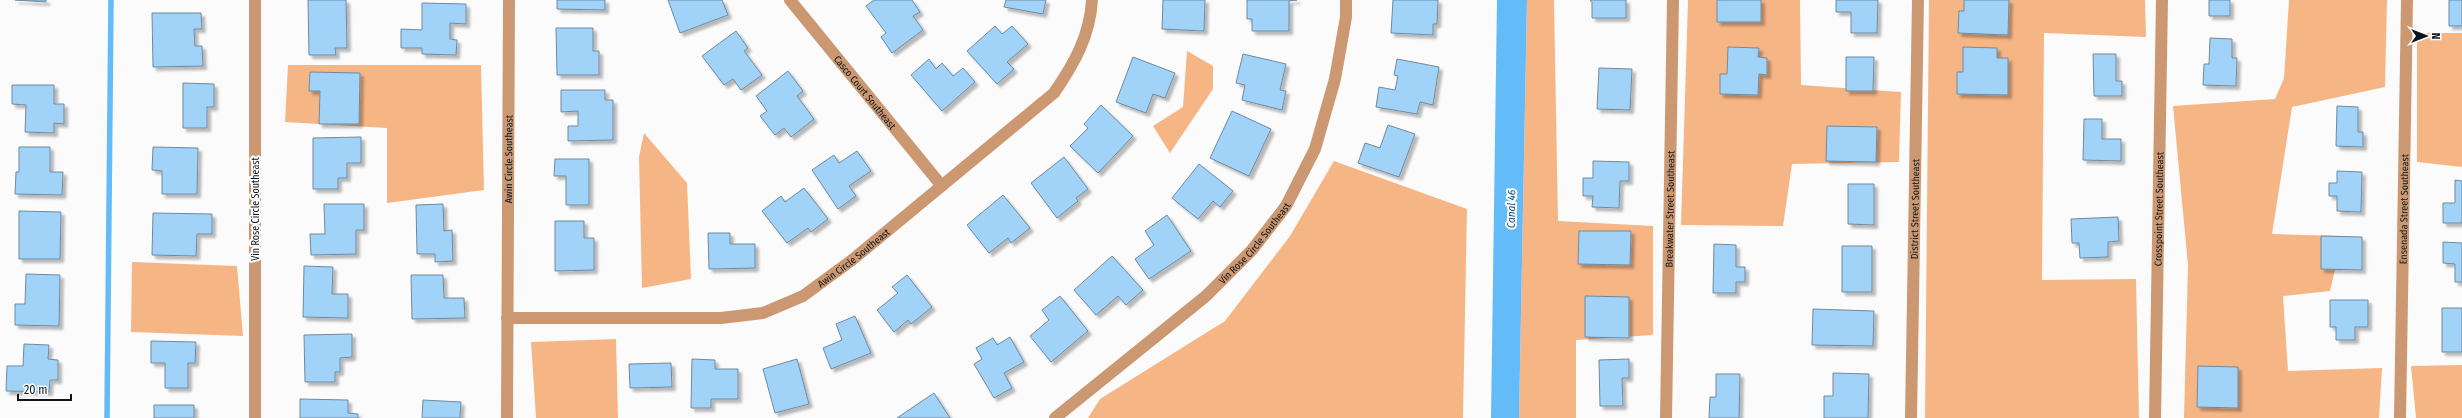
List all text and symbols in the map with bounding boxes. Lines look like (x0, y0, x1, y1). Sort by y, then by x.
north arrow (2406, 16, 2446, 56)
text: N (2429, 33, 2442, 39)
street label: Casco Court Southeast (831, 54, 899, 133)
street label: Awin Circle Southeast (503, 114, 515, 203)
street label: Breakwater Street Southeast (1664, 150, 1677, 267)
street label: Crosspoint Street Southeast (2153, 151, 2166, 266)
street label: Ensenada Street Southeast (2398, 153, 2411, 264)
street label: Vin Rose Circle Southeast (250, 157, 262, 261)
street label: District Street Southeast (1909, 158, 1922, 259)
water label: Canal 46 (1505, 189, 1518, 228)
street label: Vin Rose Circle Southeast (1217, 200, 1294, 287)
street label: Awin Circle Southeast (815, 226, 893, 290)
scale bar (18, 376, 71, 402)
text: 20 m (24, 383, 48, 397)

